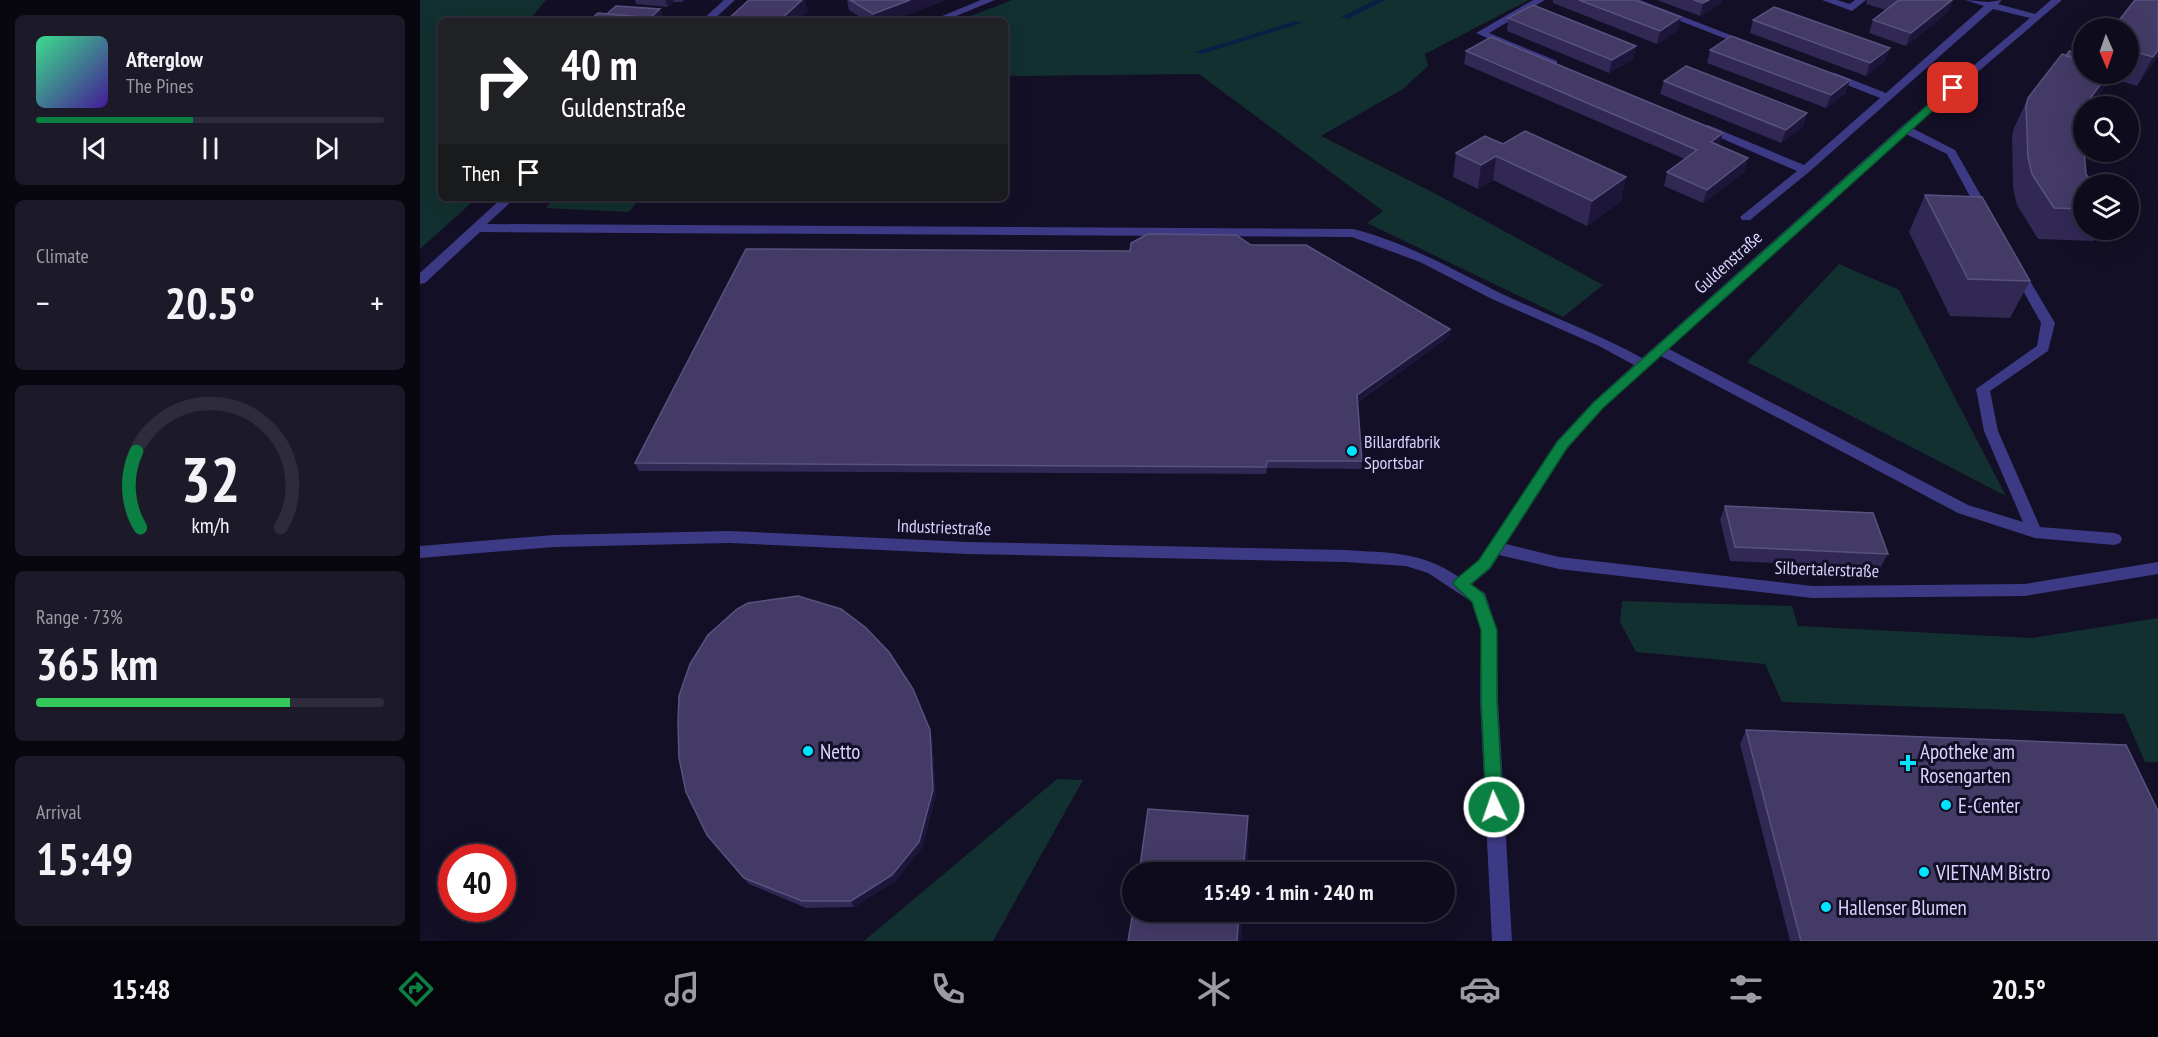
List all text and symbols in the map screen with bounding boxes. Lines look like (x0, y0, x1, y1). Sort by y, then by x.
north arrow (2073, 18, 2139, 84)
map controls (2073, 18, 2139, 240)
text: 40 m (561, 37, 638, 92)
icon: right (462, 42, 540, 120)
text: Afterglow (126, 45, 203, 73)
pin (1927, 62, 1978, 113)
icon: arrive (1936, 71, 1969, 104)
text: The Pines (126, 73, 193, 99)
text: Guldenstraße (561, 90, 686, 124)
button: search (2073, 96, 2139, 162)
icon: previous (78, 132, 111, 165)
icon: pause (194, 132, 227, 165)
icon: next (310, 132, 343, 165)
icon: arrive (512, 156, 545, 189)
text: Then (462, 159, 500, 187)
button: layers (2073, 174, 2139, 240)
street label: Guldenstraße (1689, 226, 1767, 298)
text: Climate (36, 243, 89, 269)
text: 20.5° (165, 273, 255, 331)
text: − (36, 281, 50, 324)
text: + (370, 281, 384, 324)
place label: Billardfabrik Sportsbar (1364, 430, 1440, 474)
text: 32 (180, 438, 240, 519)
marker: Billardfabrik Sportsbar (1345, 444, 1359, 458)
text: km/h (191, 511, 229, 539)
street label: Industriestraße (896, 514, 992, 540)
street label: Silbertalerstraße (1774, 556, 1880, 582)
text: Range · 73% (36, 604, 123, 630)
text: 365 km (36, 634, 158, 692)
place label: Netto (820, 738, 860, 765)
place label: Apotheke am Rosengarten (1920, 738, 2015, 789)
marker: Netto (801, 744, 815, 758)
marker: Apotheke am Rosengarten (1901, 756, 1915, 770)
position arrow (1462, 775, 1526, 839)
place label: E-Center (1958, 792, 2020, 819)
marker: E-Center (1939, 798, 1953, 812)
text: Arrival (36, 799, 81, 825)
text: 15:49 (36, 829, 133, 887)
speed limit sign: 40 (438, 844, 516, 922)
place label: VIETNAM Bistro (1935, 859, 2050, 886)
marker: VIETNAM Bistro (1917, 865, 1931, 879)
text: 15:49 · 1 min · 240 m (1203, 878, 1374, 906)
place label: Hallenser Blumen (1838, 894, 1967, 921)
marker: Hallenser Blumen (1819, 900, 1833, 914)
icon: directions (395, 968, 437, 1010)
icon: music (661, 968, 703, 1010)
icon: phone (927, 968, 969, 1010)
icon: climate (1193, 968, 1235, 1010)
icon: car (1459, 968, 1501, 1010)
icon: filters (1725, 968, 1767, 1010)
text: 15:48 (112, 972, 170, 1006)
text: 20.5° (1992, 972, 2046, 1006)

